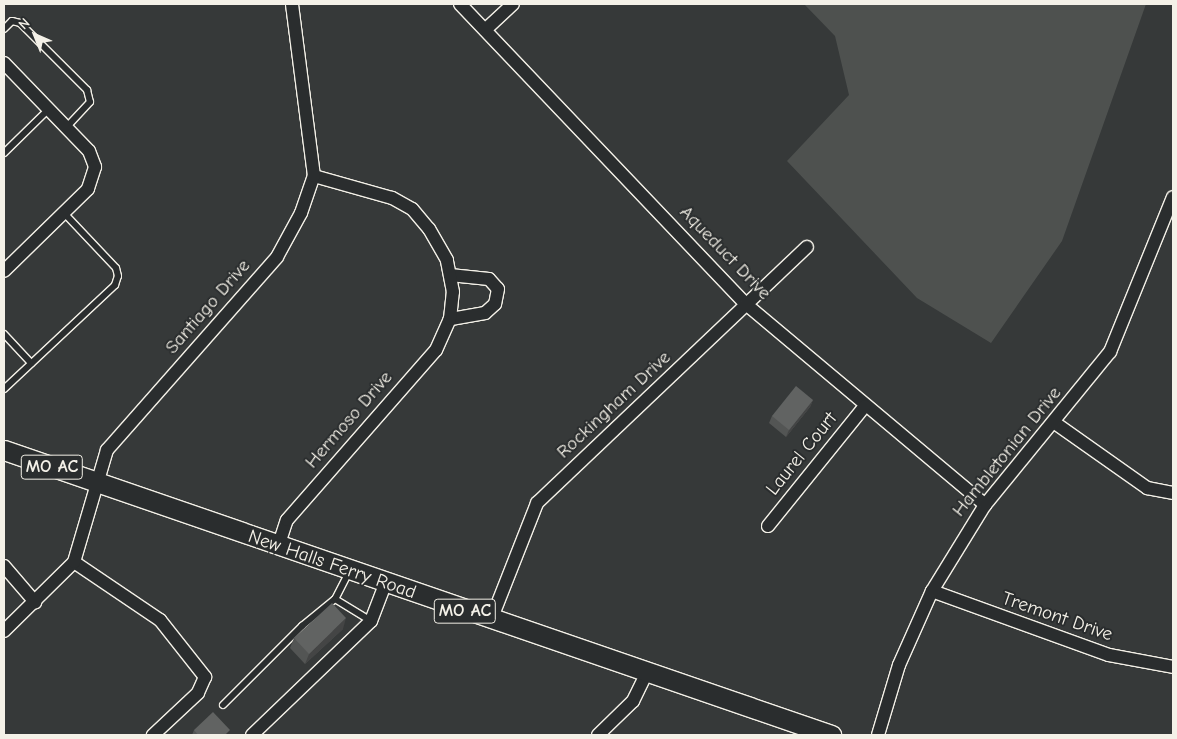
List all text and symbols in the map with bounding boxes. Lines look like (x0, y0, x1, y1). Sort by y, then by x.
north arrow (10, 10, 60, 60)
text: N (15, 15, 33, 33)
street label: Aqueduct Drive (675, 201, 775, 305)
street label: Santiago Drive (161, 255, 255, 359)
street label: Rockingham Drive (552, 346, 676, 464)
street label: Hermoso Drive (301, 367, 397, 473)
street label: Hambletonian Drive (948, 382, 1066, 522)
street label: Laurel Court (762, 408, 842, 500)
road number: MO AC (21, 452, 83, 482)
street label: New Halls Ferry Road (245, 526, 419, 604)
street label: Tremont Drive (999, 587, 1115, 647)
road number: MO AC (434, 596, 496, 626)

